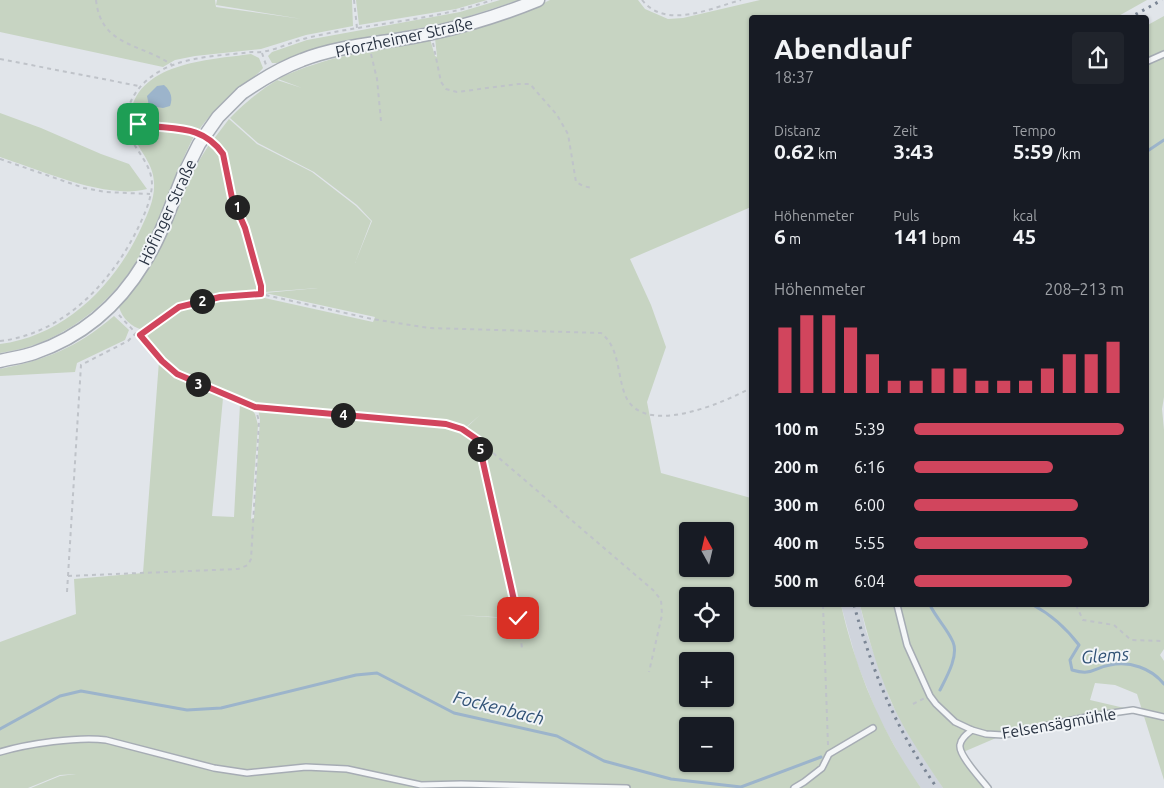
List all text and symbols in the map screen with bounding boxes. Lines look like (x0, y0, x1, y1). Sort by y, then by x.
street label: Pforzheimer Straße (334, 14, 474, 60)
button: share (1072, 32, 1124, 84)
text: Abendlauf (774, 33, 912, 64)
text: 18:37 (774, 68, 814, 86)
pin (117, 103, 159, 145)
icon: arrive (124, 110, 152, 138)
text: Distanz (774, 123, 820, 139)
text: Zeit (893, 123, 918, 139)
text: Tempo (1013, 123, 1056, 139)
text: 0.62 (774, 139, 815, 163)
text: 3:43 (893, 139, 934, 163)
text: 5:59 (1013, 139, 1053, 163)
text: km (815, 146, 837, 162)
text: /km (1053, 146, 1081, 162)
street label: Höfinger Straße (135, 156, 199, 268)
pin: 1 (224, 194, 250, 220)
text: 1 (234, 199, 241, 215)
text: Höhenmeter (774, 208, 854, 224)
text: Puls (893, 208, 919, 224)
text: kcal (1013, 208, 1037, 224)
text: 6 (774, 224, 786, 248)
text: 141 (893, 224, 929, 248)
text: 45 (1013, 224, 1036, 248)
text: m (786, 231, 801, 247)
text: bpm (929, 231, 961, 247)
text: Höhenmeter (774, 280, 865, 298)
text: 208–213 m (1044, 280, 1124, 298)
pin: 2 (190, 288, 214, 314)
text: 2 (199, 293, 206, 309)
pin: 3 (186, 372, 210, 396)
text: 3 (195, 376, 202, 392)
pin: 4 (330, 402, 356, 428)
text: 4 (340, 407, 347, 423)
text: 100 m (774, 420, 819, 438)
text: 5:39 (854, 420, 885, 438)
pin: 5 (468, 436, 492, 462)
text: 5 (477, 441, 484, 457)
text: 200 m (774, 458, 819, 476)
text: 6:16 (854, 458, 885, 476)
text: 300 m (774, 496, 819, 514)
text: 6:00 (854, 496, 885, 514)
north arrow (679, 522, 734, 578)
map controls (679, 522, 734, 772)
text: 400 m (774, 534, 819, 552)
text: 5:55 (854, 534, 885, 552)
text: 500 m (774, 572, 819, 590)
text: 6:04 (854, 572, 885, 590)
button: locate (679, 587, 734, 642)
pin (497, 597, 539, 639)
icon: check (504, 604, 532, 632)
water label: Glems (1080, 643, 1130, 667)
button: + (679, 652, 734, 707)
water label: Fockenbach (451, 686, 547, 728)
street label: Felsensägmühle (1000, 704, 1118, 742)
button: − (679, 717, 734, 772)

